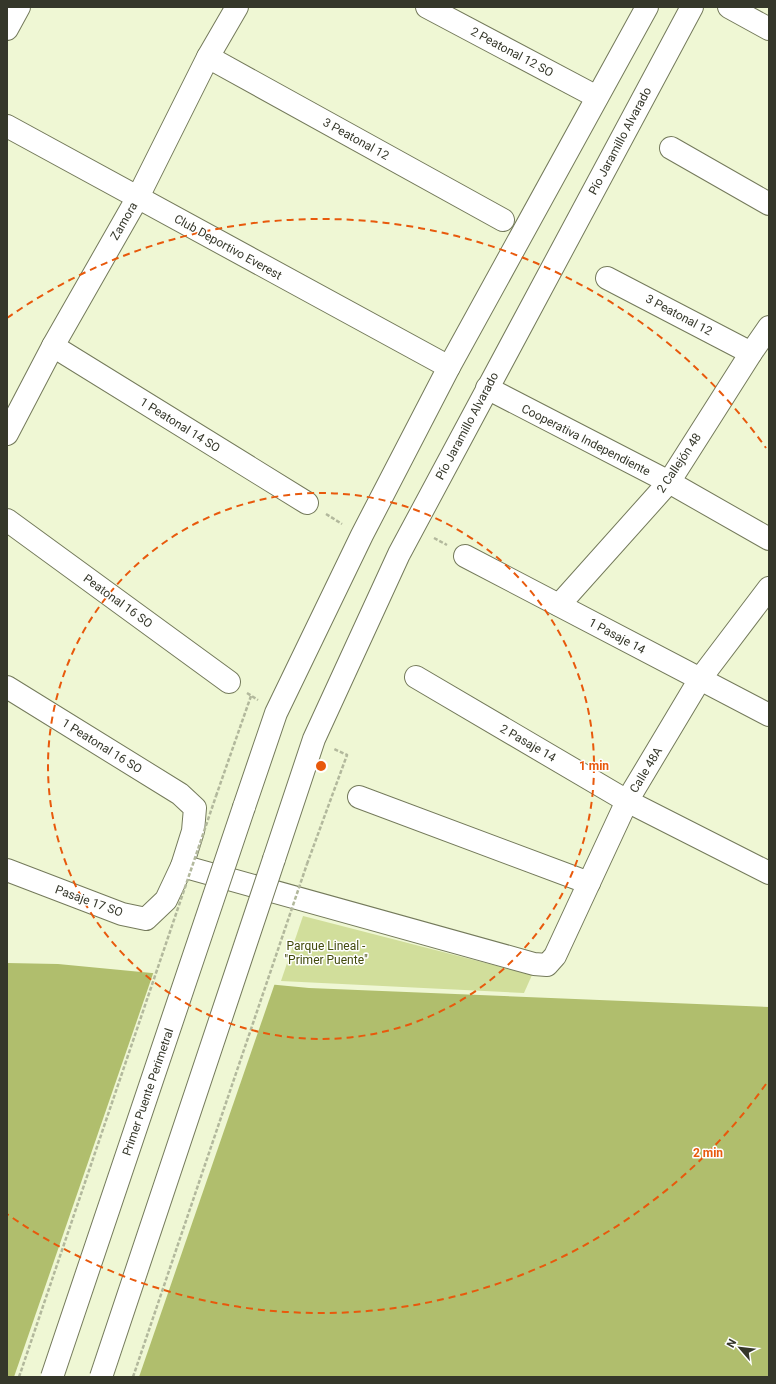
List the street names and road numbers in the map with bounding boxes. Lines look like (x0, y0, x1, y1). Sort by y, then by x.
street label: 2 Peatonal 12 SO (468, 24, 556, 80)
street label: Pío Jaramillo Alvarado (586, 85, 654, 197)
street label: 3 Peatonal 12 (321, 115, 392, 163)
street label: Zamora (108, 200, 140, 242)
street label: Club Deportivo Everest (172, 212, 284, 282)
street label: 3 Peatonal 12 (643, 292, 715, 339)
street label: Pío Jaramillo Alvarado (433, 370, 501, 482)
street label: 1 Peatonal 14 SO (137, 395, 223, 455)
street label: Cooperativa Independiente (519, 401, 653, 479)
street label: 2 Callejón 48 (654, 430, 704, 496)
street label: Peatonal 16 SO (81, 571, 155, 631)
street label: 1 Pasaje 14 (586, 615, 648, 657)
street label: 1 Peatonal 16 SO (59, 716, 145, 776)
street label: 2 Pasaje 14 (498, 721, 559, 765)
street label: Calle 48A (627, 744, 665, 795)
street label: Pasaje 17 SO (53, 882, 125, 920)
street label: Primer Puente Perimetral (120, 1026, 176, 1158)

